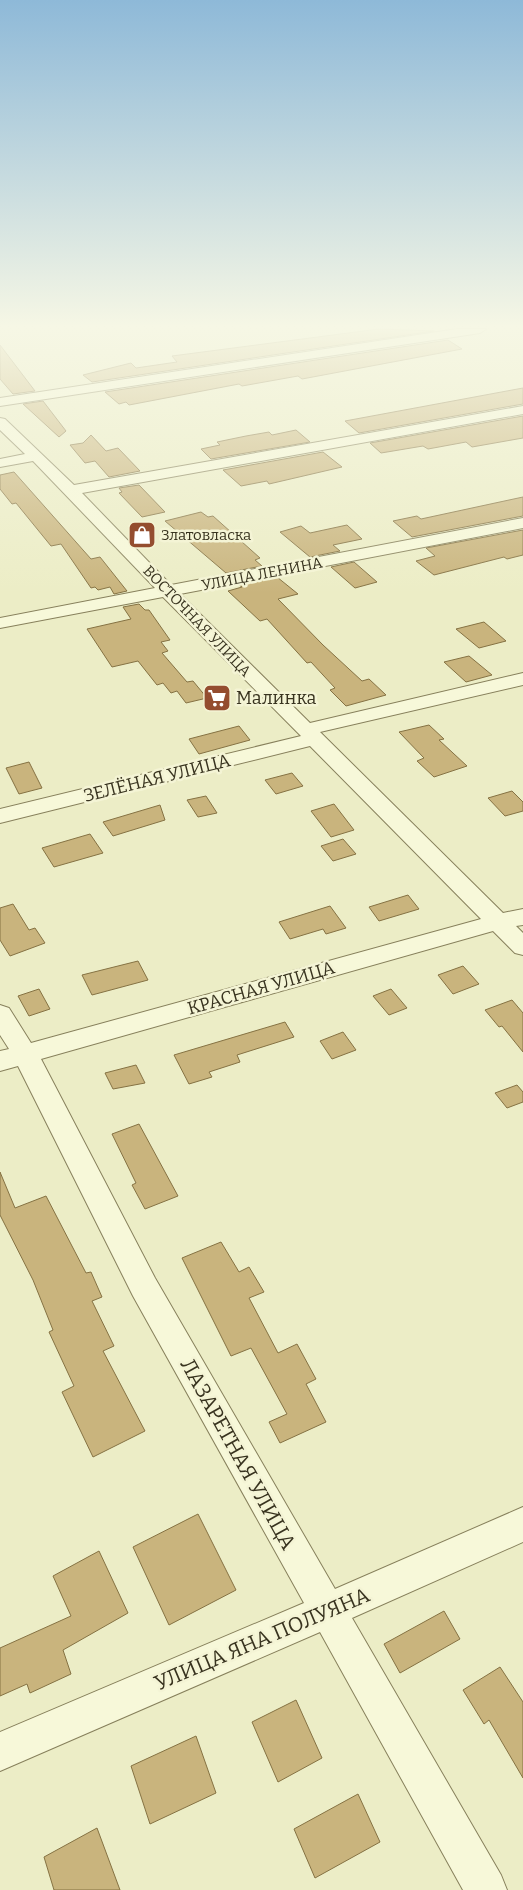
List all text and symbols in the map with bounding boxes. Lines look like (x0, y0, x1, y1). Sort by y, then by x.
shop icon: Златовласка (127, 520, 157, 550)
place label: Златовласка (161, 526, 251, 544)
street label: УЛИЦА ЛЕНИНА (200, 553, 324, 595)
street label: ВОСТОЧНАЯ УЛИЦА (139, 562, 255, 681)
supermarket icon: Малинка (202, 683, 232, 713)
place label: Малинка (236, 687, 316, 709)
street label: ЗЕЛЁНАЯ УЛИЦА (81, 749, 233, 807)
street label: КРАСНАЯ УЛИЦА (185, 956, 337, 1020)
street label: ЛАЗАРЕТНАЯ УЛИЦА (175, 1354, 301, 1554)
street label: УЛИЦА ЯНА ПОЛУЯНА (150, 1582, 374, 1696)

